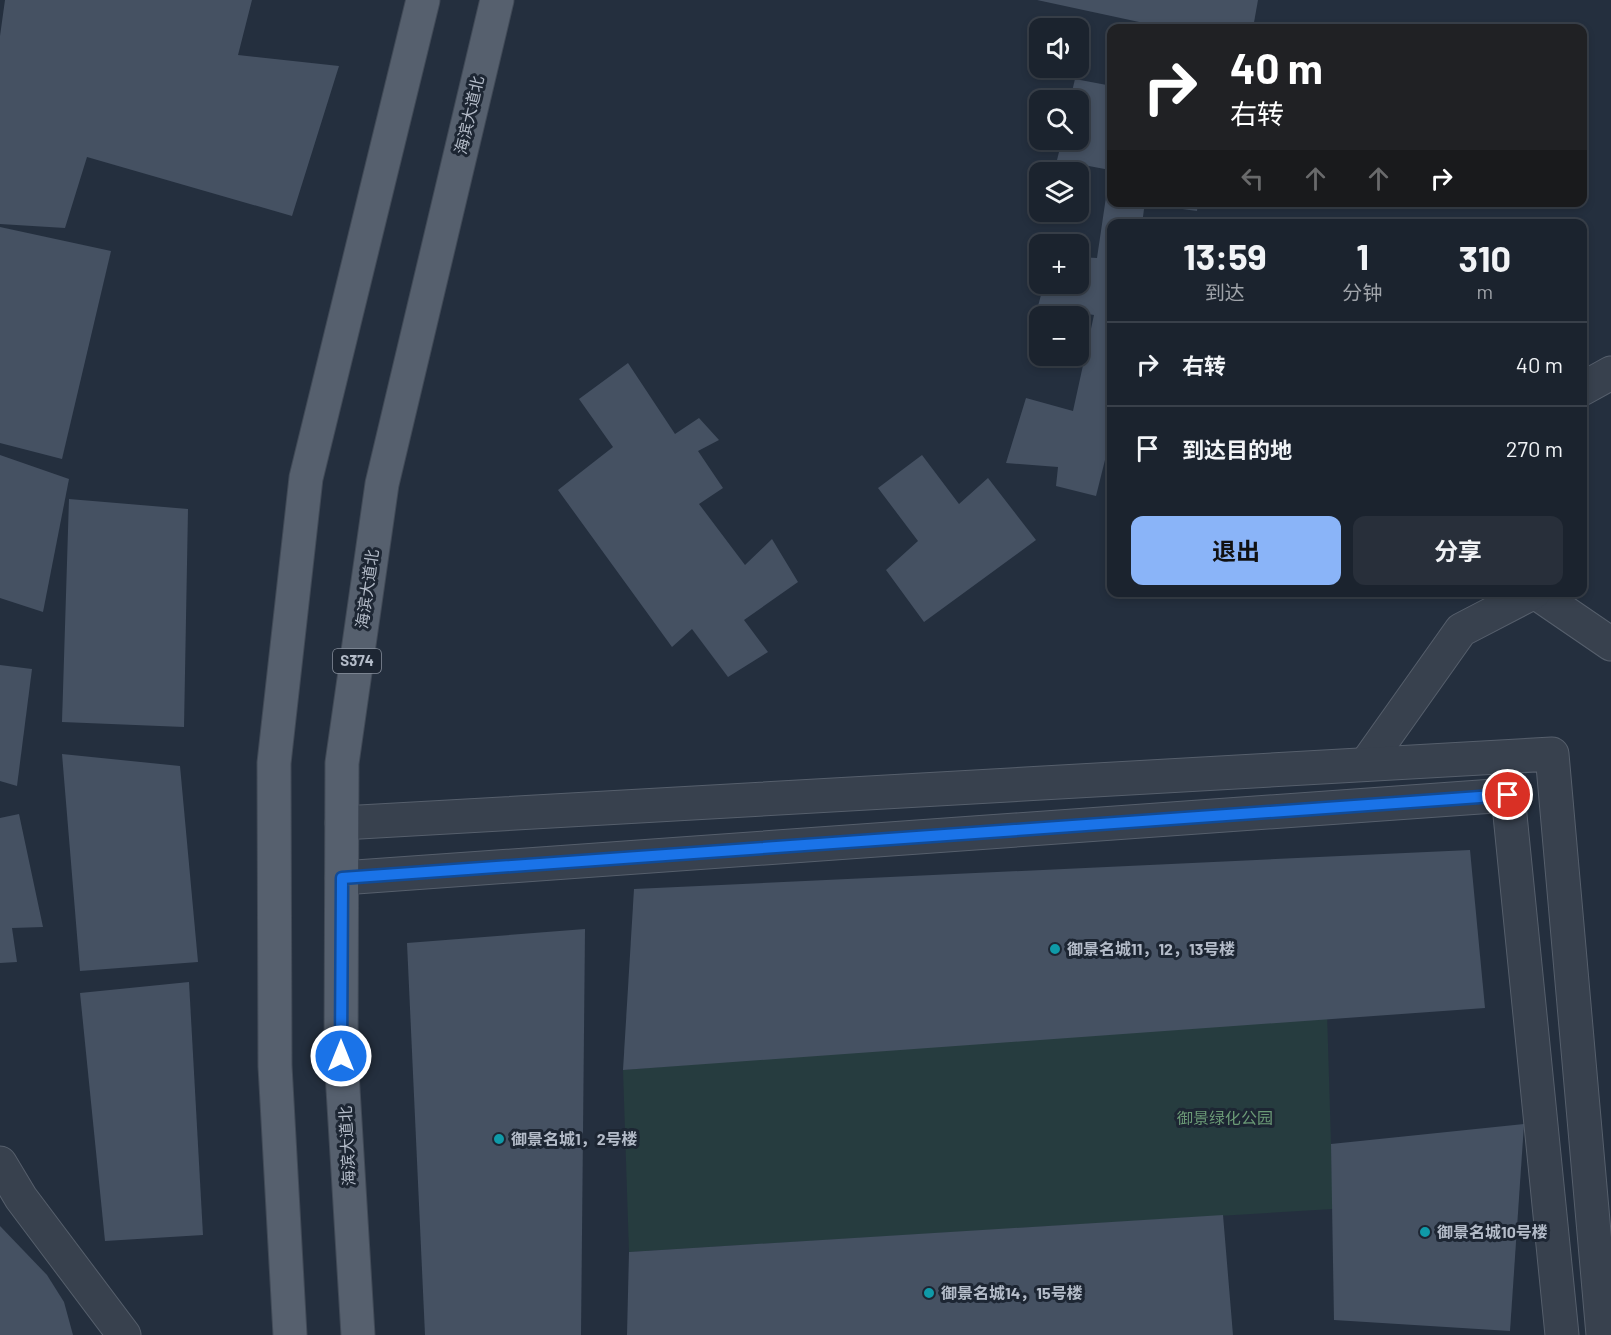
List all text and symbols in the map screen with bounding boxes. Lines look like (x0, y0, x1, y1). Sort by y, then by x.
map controls (1029, 18, 1089, 366)
button: sound (1029, 18, 1089, 78)
text: 40 m (1230, 42, 1323, 92)
icon: right (1131, 48, 1209, 126)
street label: 海滨大道北 (450, 74, 487, 156)
button: search (1029, 90, 1089, 150)
text: 右转 (1230, 97, 1284, 129)
button: layers (1029, 162, 1089, 222)
icon: left (1236, 162, 1269, 195)
icon: ahead (1299, 162, 1332, 195)
icon: ahead (1362, 162, 1395, 195)
icon: right (1425, 162, 1458, 195)
button: + (1029, 234, 1089, 294)
text: 13:59 (1183, 234, 1267, 277)
text: 1 (1356, 234, 1369, 277)
text: 310 (1458, 236, 1511, 279)
text: m (1477, 279, 1493, 303)
text: 到达 (1205, 280, 1245, 304)
text: 分钟 (1343, 280, 1383, 304)
button: − (1029, 306, 1089, 366)
icon: right (1131, 348, 1164, 381)
text: 40 m (1516, 351, 1563, 377)
text: 右转 (1182, 352, 1226, 378)
icon: arrive (1131, 432, 1164, 465)
text: 270 m (1506, 435, 1563, 461)
text: 到达目的地 (1182, 436, 1292, 462)
button: 退出 (1131, 516, 1341, 585)
button: 分享 (1353, 516, 1563, 585)
street label: 海滨大道北 (352, 548, 381, 630)
road number: S374 (333, 649, 381, 673)
pin (1482, 769, 1533, 820)
icon: arrive (1491, 778, 1524, 811)
place label: 御景名城11，12，13号楼 (1067, 939, 1235, 958)
marker: 御景名城11，12，13号楼 (1048, 942, 1062, 956)
position arrow (309, 1024, 373, 1088)
street label: 海滨大道北 (335, 1106, 358, 1186)
park label: 御景绿化公园 (1177, 1108, 1273, 1127)
place label: 御景名城1，2号楼 (511, 1129, 638, 1148)
marker: 御景名城1，2号楼 (492, 1132, 506, 1146)
place label: 御景名城10号楼 (1437, 1222, 1548, 1241)
marker: 御景名城10号楼 (1418, 1225, 1432, 1239)
place label: 御景名城14，15号楼 (941, 1283, 1083, 1302)
marker: 御景名城14，15号楼 (922, 1286, 936, 1300)

